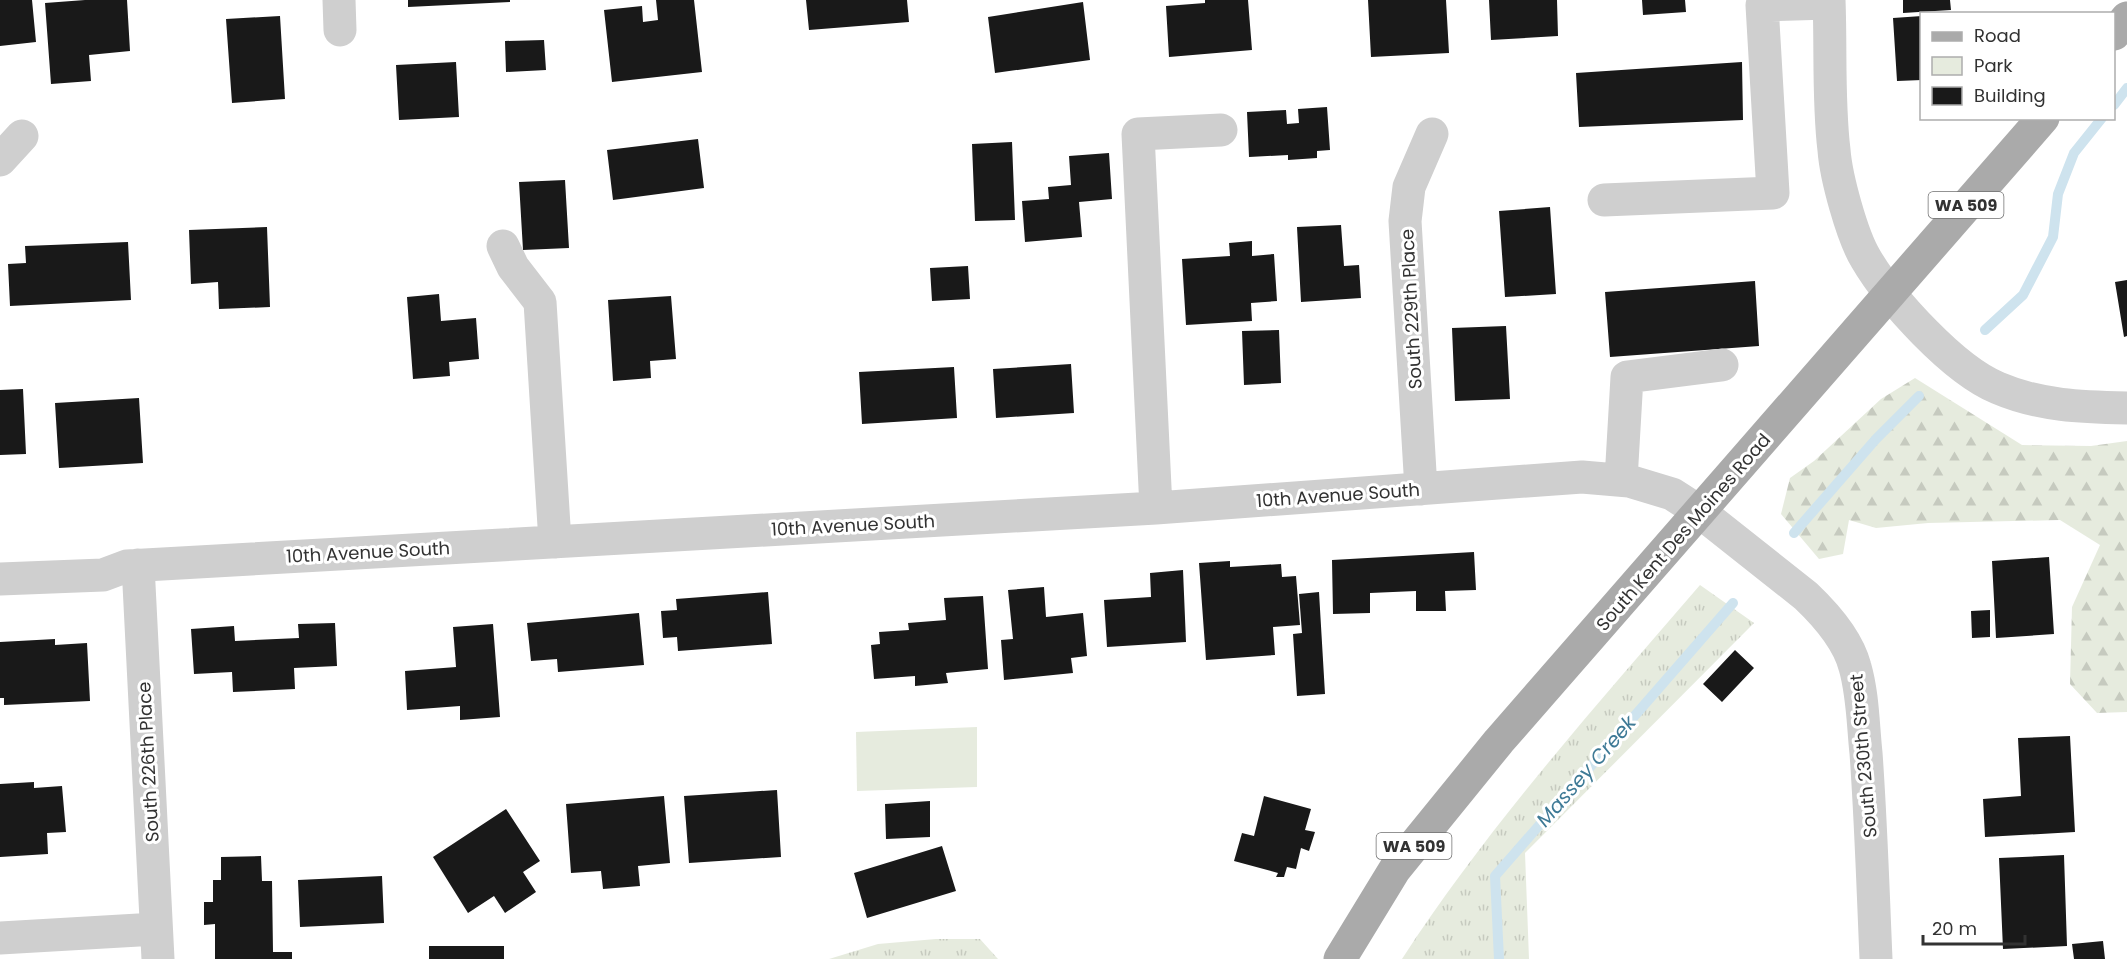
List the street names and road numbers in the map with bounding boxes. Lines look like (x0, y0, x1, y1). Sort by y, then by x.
road number: WA 509 (1928, 192, 2004, 218)
street label: South 229th Place (1394, 228, 1428, 390)
street label: South Kent Des Moines Road (1590, 428, 1776, 636)
street label: 10th Avenue South (1255, 477, 1421, 513)
street label: 10th Avenue South (770, 508, 936, 542)
street label: 10th Avenue South (285, 535, 451, 569)
street label: South 230th Street (1843, 673, 1883, 839)
street label: South 226th Place (131, 681, 165, 843)
road number: WA 509 (1376, 833, 1452, 859)

